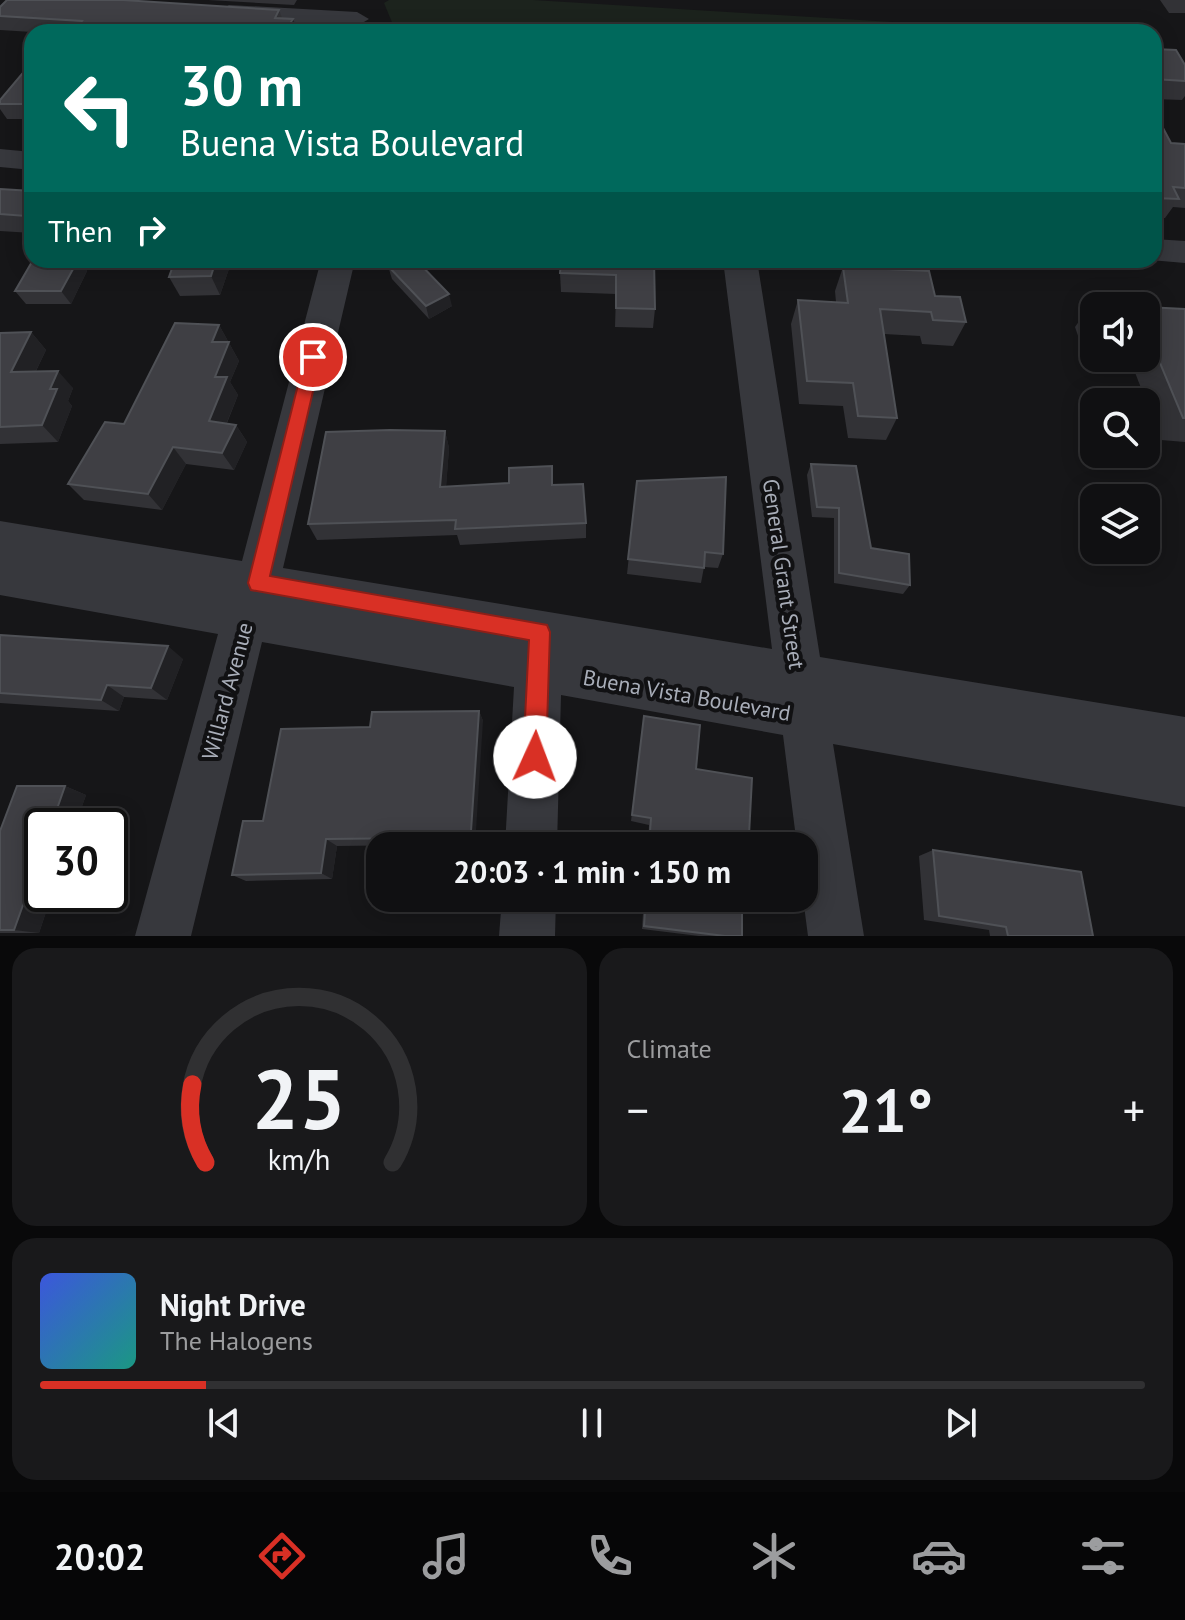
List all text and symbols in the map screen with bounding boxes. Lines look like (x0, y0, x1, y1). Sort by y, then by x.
text: 30 m (180, 49, 303, 121)
icon: left (48, 56, 152, 160)
text: Buena Vista Boulevard (180, 119, 524, 166)
icon: right (129, 208, 173, 252)
text: Then (48, 211, 113, 250)
map controls (1080, 292, 1160, 564)
button: sound (1080, 292, 1160, 372)
pin (279, 323, 347, 391)
icon: arrive (291, 335, 335, 379)
button: search (1080, 388, 1160, 468)
street label: General Grant Street (757, 477, 811, 672)
button: layers (1080, 484, 1160, 564)
street label: Willard Avenue (195, 619, 259, 763)
street label: Buena Vista Boulevard (581, 663, 793, 727)
position arrow (493, 715, 577, 799)
speed limit sign: 30 (24, 808, 128, 912)
text: 20:03 · 1 min · 150 m (453, 852, 731, 891)
text: Climate (627, 1032, 712, 1065)
text: 25 (252, 1044, 346, 1152)
text: 21° (839, 1071, 933, 1149)
text: − (627, 1081, 649, 1138)
text: + (1123, 1081, 1145, 1138)
text: km/h (268, 1141, 331, 1178)
text: Night Drive (160, 1285, 306, 1324)
text: The Halogens (160, 1324, 313, 1357)
icon: previous (202, 1401, 246, 1445)
icon: pause (570, 1401, 614, 1445)
icon: next (939, 1401, 983, 1445)
icon: directions (254, 1528, 310, 1584)
icon: music (418, 1528, 474, 1584)
icon: phone (582, 1528, 638, 1584)
icon: climate (746, 1528, 802, 1584)
icon: car (911, 1528, 967, 1584)
icon: filters (1075, 1528, 1131, 1584)
text: 20:02 (54, 1533, 145, 1580)

